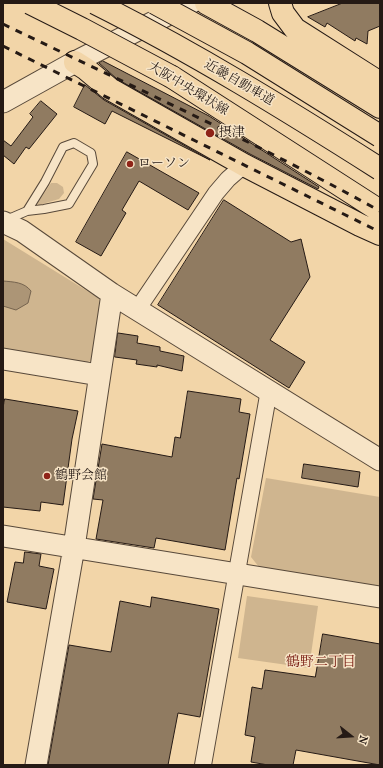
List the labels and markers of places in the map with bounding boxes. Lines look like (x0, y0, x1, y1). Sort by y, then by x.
place label: 摂津 (219, 125, 245, 141)
marker: 摂津 (204, 127, 216, 139)
place label: ローソン (138, 156, 190, 172)
marker: ローソン (125, 159, 135, 169)
place label: 鶴野会館 (55, 468, 107, 484)
marker: 鶴野会館 (42, 471, 52, 481)

